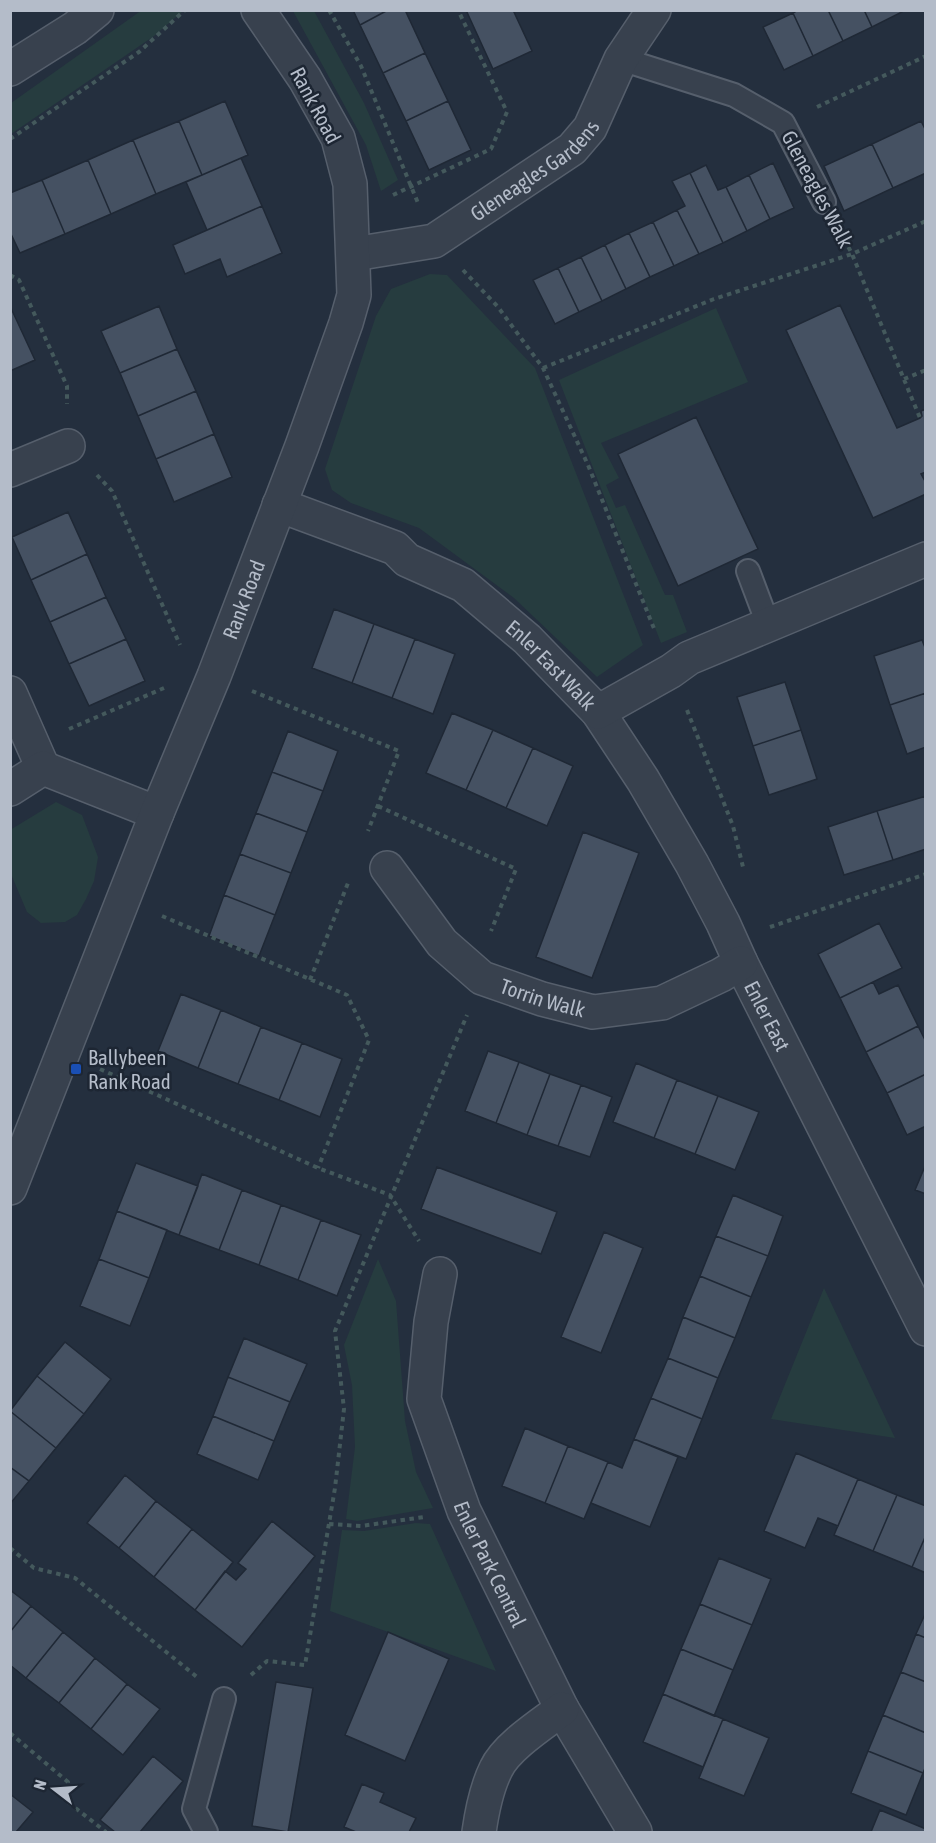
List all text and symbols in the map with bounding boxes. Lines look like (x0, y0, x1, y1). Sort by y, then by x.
street label: Rank Road (286, 63, 346, 147)
street label: Gleneagles Gardens (466, 117, 604, 226)
street label: Gleneagles Walk (777, 126, 859, 252)
street label: Rank Road (217, 557, 269, 642)
street label: Enler East Walk (501, 615, 601, 715)
street label: Torrin Walk (497, 973, 588, 1021)
street label: Enler East (740, 977, 795, 1055)
place label: Ballybeen Rank Road (88, 1045, 171, 1093)
marker: Ballybeen Rank Road (69, 1062, 83, 1076)
street label: Enler Park Central (449, 1498, 532, 1631)
north arrow (24, 1759, 84, 1819)
text: N (30, 1777, 50, 1792)

